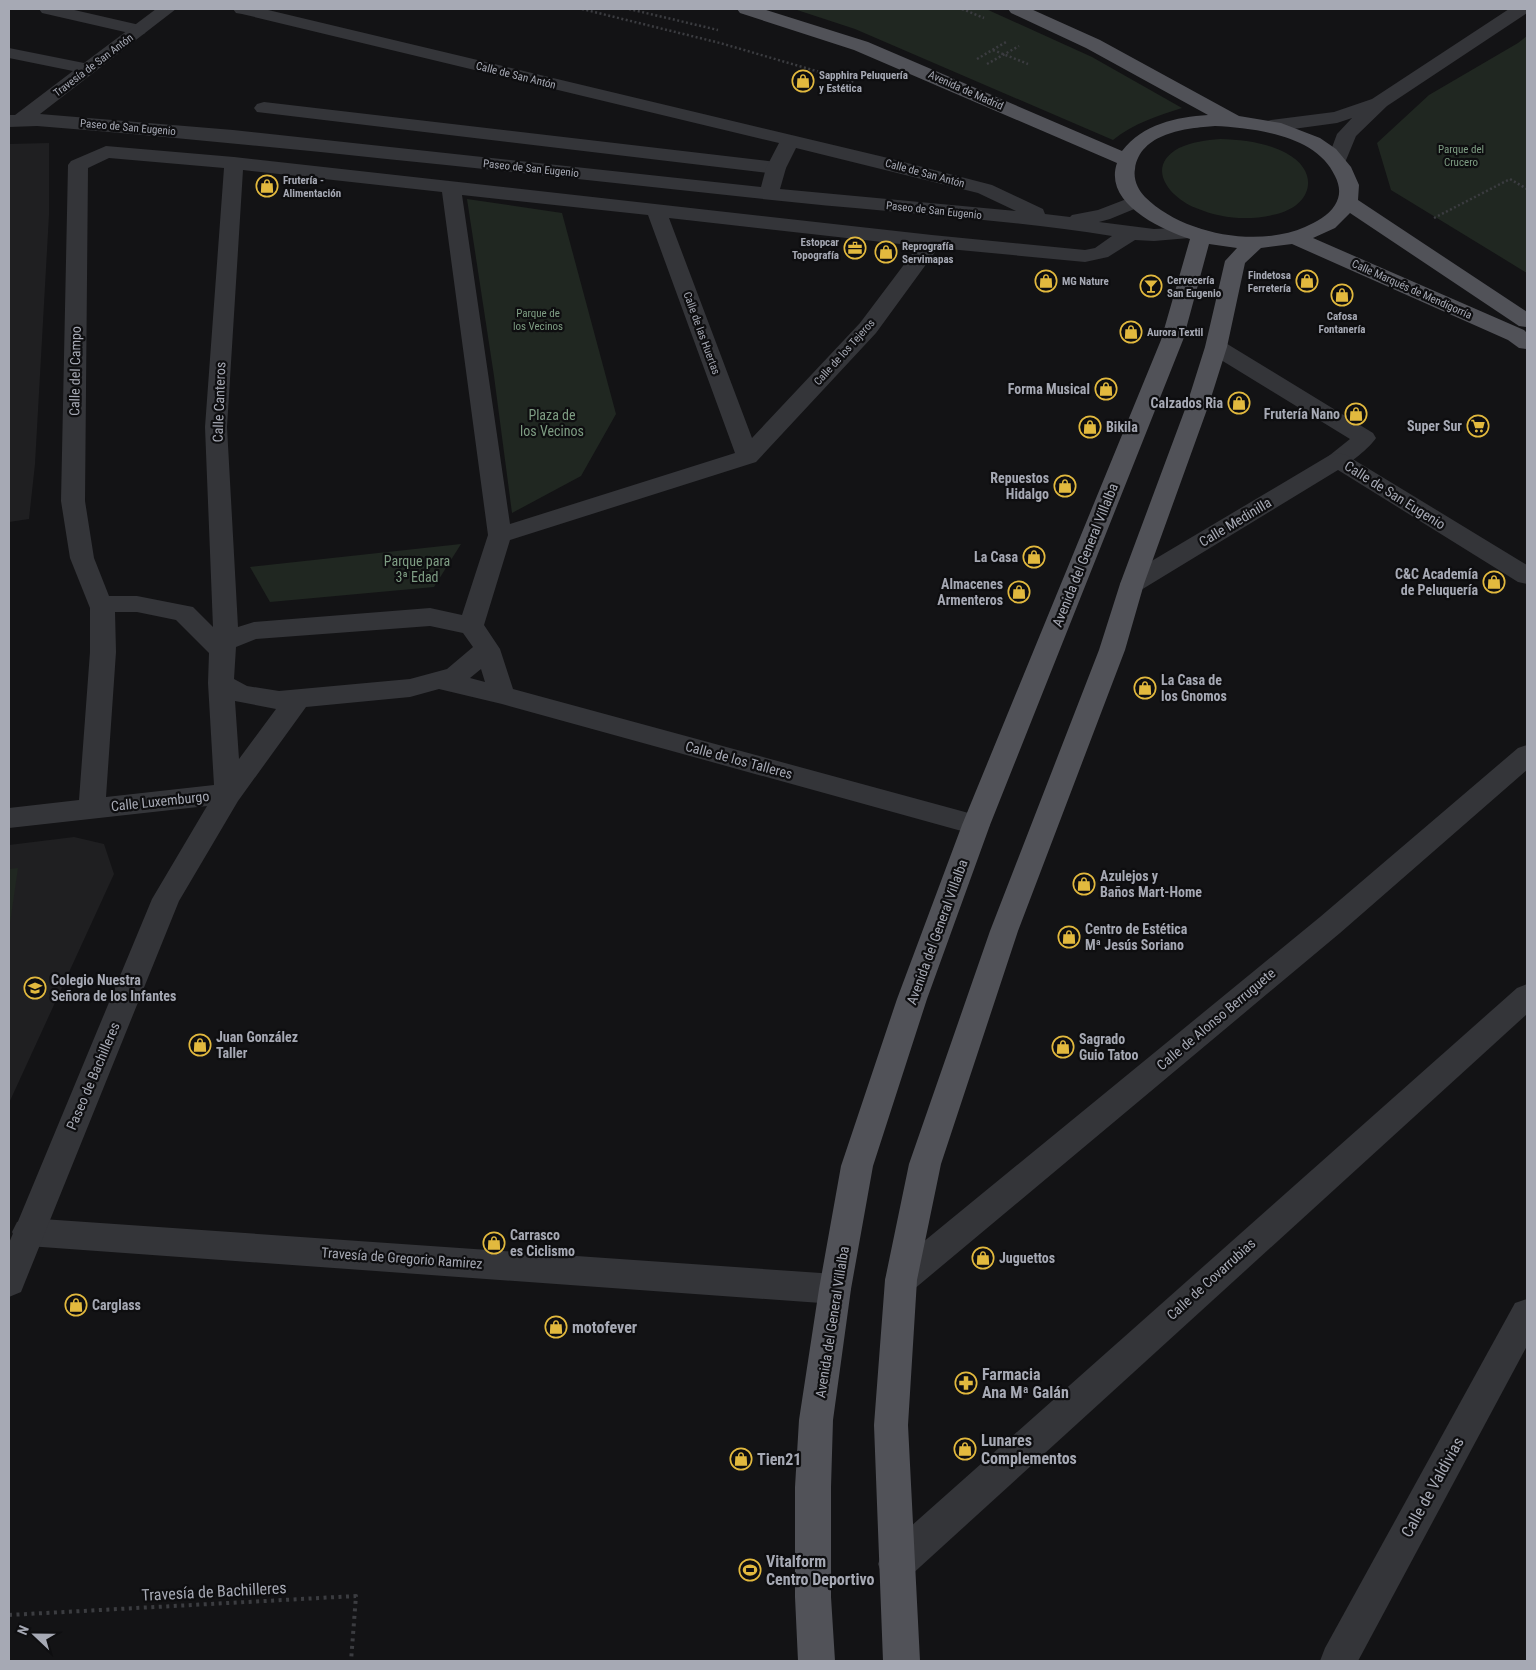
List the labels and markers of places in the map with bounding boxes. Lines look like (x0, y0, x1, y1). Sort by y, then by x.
shop icon: Sapphira Peluquería y Estética (791, 69, 815, 93)
place label: Sapphira Peluquería y Estética (819, 69, 908, 95)
shop icon: Frutería - Alimentación (255, 174, 279, 198)
place label: Frutería - Alimentación (283, 174, 341, 200)
place label: Estopcar Topografía (792, 236, 839, 262)
office icon: Estopcar Topografía (843, 236, 867, 260)
shop icon: Reprografía Servimapas (874, 240, 898, 264)
place label: Reprografía Servimapas (902, 240, 954, 266)
shop icon: MG Nature (1034, 269, 1058, 293)
place label: Findetosa Ferretería (1248, 269, 1291, 295)
shop icon: Findetosa Ferretería (1295, 269, 1319, 293)
bar icon: Cervecería San Eugenio (1139, 274, 1163, 298)
place label: Cervecería San Eugenio (1167, 274, 1222, 300)
place label: MG Nature (1062, 275, 1109, 288)
shop icon: Cafosa Fontanería (1330, 283, 1354, 307)
place label: Cafosa Fontanería (1319, 310, 1365, 336)
shop icon: Aurora Textil (1119, 320, 1143, 344)
place label: Aurora Textil (1147, 326, 1204, 339)
shop icon: Forma Musical (1094, 377, 1118, 401)
place label: Forma Musical (1008, 381, 1090, 397)
shop icon: Calzados Ria (1227, 391, 1251, 415)
place label: Calzados Ria (1151, 395, 1223, 411)
shop icon: Frutería Nano (1344, 402, 1368, 426)
place label: Frutería Nano (1264, 406, 1340, 422)
supermarket icon: Super Sur (1466, 414, 1490, 438)
shop icon: Bikila (1078, 415, 1102, 439)
place label: Super Sur (1407, 418, 1462, 434)
place label: Bikila (1106, 419, 1138, 435)
place label: Repuestos Hidalgo (990, 470, 1049, 502)
shop icon: Repuestos Hidalgo (1053, 474, 1077, 498)
shop icon: La Casa (1022, 545, 1046, 569)
place label: La Casa (974, 549, 1018, 565)
place label: C&C Academía de Peluquería (1395, 566, 1478, 598)
shop icon: C&C Academía de Peluquería (1482, 570, 1506, 594)
place label: Almacenes Armenteros (937, 576, 1003, 608)
shop icon: Almacenes Armenteros (1007, 580, 1031, 604)
place label: La Casa de los Gnomos (1161, 672, 1227, 704)
shop icon: La Casa de los Gnomos (1133, 676, 1157, 700)
place label: Azulejos y Baños Mart-Home (1100, 868, 1202, 900)
shop icon: Azulejos y Baños Mart-Home (1072, 872, 1096, 896)
place label: Centro de Estética Mª Jesús Soriano (1085, 921, 1188, 953)
shop icon: Centro de Estética Mª Jesús Soriano (1057, 925, 1081, 949)
place label: Colegio Nuestra Señora de los Infantes (51, 972, 176, 1004)
school or university icon: Colegio Nuestra Señora de los Infantes (23, 976, 47, 1000)
place label: Juan González Taller (216, 1029, 298, 1061)
place label: Sagrado Guio Tatoo (1079, 1031, 1139, 1063)
shop icon: Juan González Taller (188, 1033, 212, 1057)
shop icon: Sagrado Guio Tatoo (1051, 1035, 1075, 1059)
place label: Carrasco es Ciclismo (510, 1227, 575, 1259)
shop icon: Carrasco es Ciclismo (482, 1231, 506, 1255)
shop icon: Juguettos (971, 1246, 995, 1270)
place label: Juguettos (999, 1250, 1055, 1266)
shop icon: Carglass (64, 1293, 88, 1317)
place label: Carglass (92, 1297, 141, 1313)
shop icon: motofever (544, 1315, 568, 1339)
place label: motofever (572, 1318, 637, 1337)
place label: Farmacia Ana Mª Galán (982, 1365, 1069, 1402)
pharmacy icon: Farmacia Ana Mª Galán (954, 1371, 978, 1395)
place label: Lunares Complementos (981, 1431, 1077, 1468)
shop icon: Lunares Complementos (953, 1437, 977, 1461)
shop icon: Tien21 (729, 1447, 753, 1471)
place label: Tien21 (757, 1450, 801, 1469)
place label: Vitalform Centro Deportivo (766, 1552, 874, 1589)
sports icon: Vitalform Centro Deportivo (738, 1558, 762, 1582)

